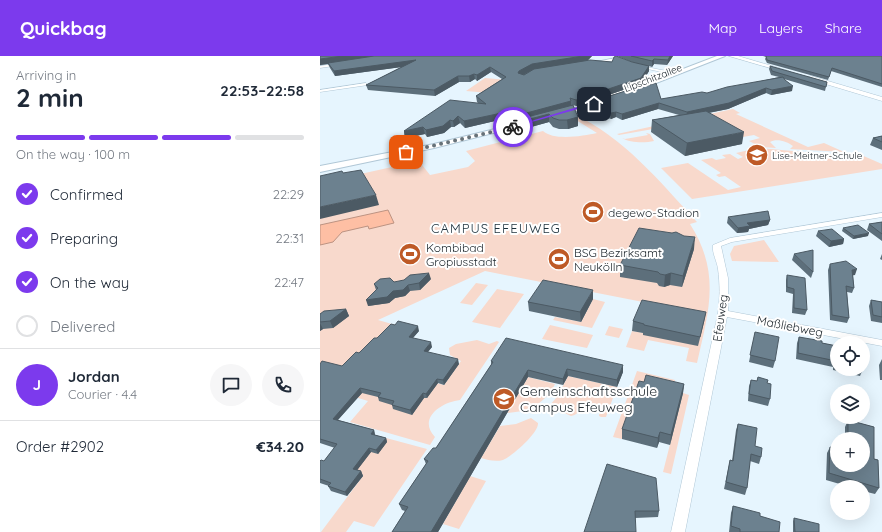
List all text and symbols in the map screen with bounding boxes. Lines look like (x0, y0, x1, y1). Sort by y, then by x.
text: Quickbag (20, 16, 107, 40)
text: Map (708, 19, 737, 37)
text: Layers (759, 19, 803, 37)
text: Share (825, 19, 862, 37)
street label: Lipschitzallee (622, 61, 684, 95)
text: Arriving in (16, 67, 76, 83)
text: 2 min (16, 81, 84, 114)
text: 22:53–22:58 (220, 81, 304, 100)
pin (577, 87, 611, 121)
icon: home (583, 93, 605, 115)
courier (493, 107, 533, 147)
icon: bike (502, 116, 524, 138)
pin (389, 135, 423, 169)
icon: bag (395, 141, 417, 163)
school or university icon: Lise-Meitner-Schule (744, 142, 770, 168)
text: On the way · 100 m (16, 146, 130, 162)
place label: Lise-Meitner-Schule (772, 149, 863, 162)
icon: check (16, 183, 38, 205)
text: Confirmed (50, 185, 123, 204)
text: 22:29 (273, 186, 304, 202)
sports icon: degewo-Stadion (580, 199, 606, 225)
place label: degewo-Stadion (608, 205, 699, 220)
district label: CAMPUS EFEUWEG (431, 220, 561, 236)
icon: check (16, 227, 38, 249)
text: Preparing (50, 229, 118, 248)
text: 22:31 (276, 230, 304, 246)
place label: Kombibad Gropiusstadt (426, 240, 497, 269)
sports icon: Kombibad Gropiusstadt (397, 241, 423, 267)
place label: BSG Bezirksamt Neukölln (574, 245, 662, 274)
sports icon: BSG Bezirksamt Neukölln (546, 246, 572, 272)
icon: check (16, 271, 38, 293)
text: On the way (50, 273, 129, 292)
text: 22:47 (274, 274, 304, 290)
street label: Efeuweg (709, 293, 731, 343)
street label: Maßliebweg (756, 312, 824, 340)
text: Delivered (50, 317, 115, 336)
map controls (830, 336, 870, 520)
button: locate (830, 336, 870, 376)
button: chat (210, 364, 252, 406)
button: phone (262, 364, 304, 406)
text: Jordan (68, 367, 120, 386)
text: J (33, 375, 41, 394)
place label: Gemeinschaftsschule Campus Efeuweg (520, 382, 657, 416)
button: layers (830, 384, 870, 424)
text: Courier · 4.4 (68, 386, 137, 402)
school or university icon: Gemeinschaftsschule Campus Efeuweg (491, 386, 517, 412)
button: + (830, 432, 870, 472)
text: Order #2902 (16, 437, 104, 456)
text: €34.20 (256, 437, 304, 456)
button: − (830, 480, 870, 520)

